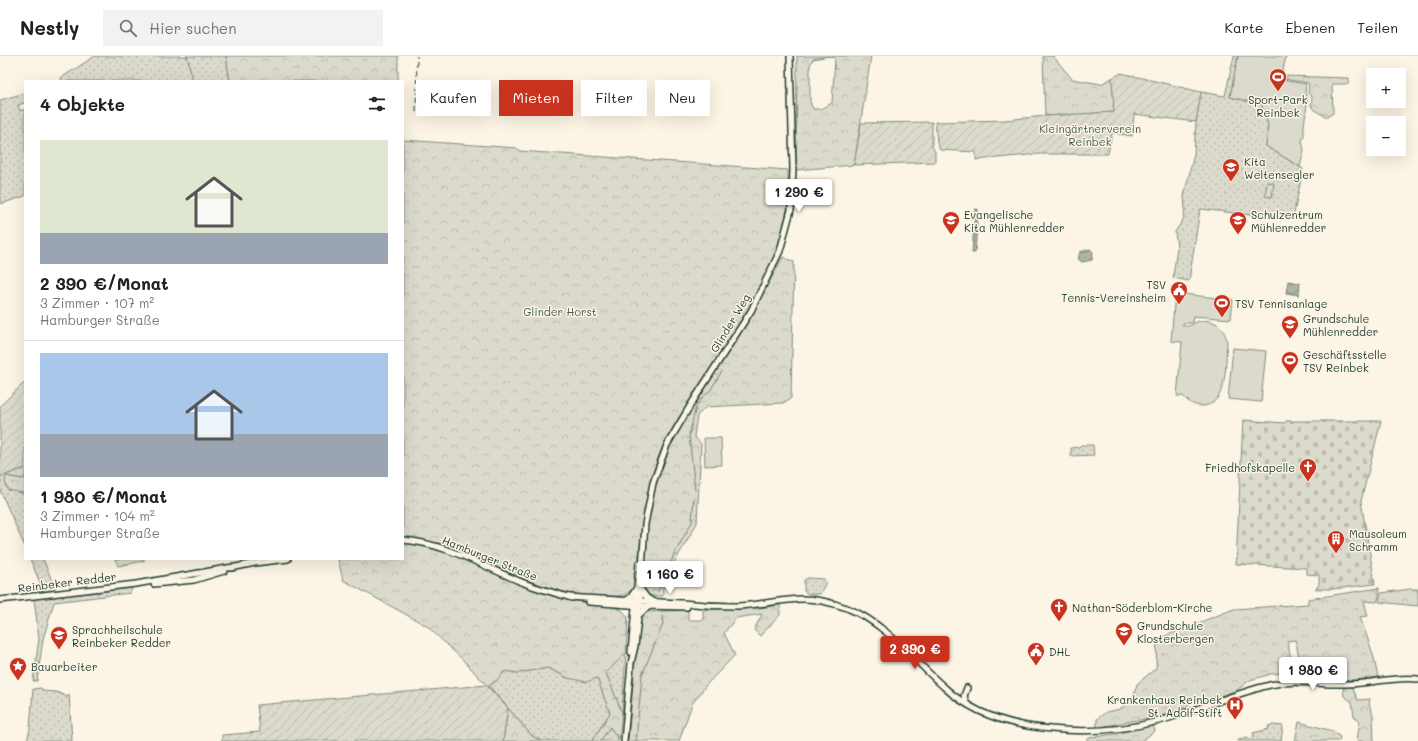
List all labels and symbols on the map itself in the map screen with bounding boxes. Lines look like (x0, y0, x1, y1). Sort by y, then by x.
sports icon: Sport-Park Reinbek (1268, 67, 1288, 92)
place label: Sport-Park Reinbek (1248, 92, 1308, 120)
park label: Kleingärtnerverein Reinbek (1039, 121, 1141, 149)
place label: Kita Weltensegler (1244, 154, 1315, 182)
school or university icon: Kita Weltensegler (1221, 157, 1241, 182)
pin: 1 290 € (762, 179, 836, 213)
place label: Evangelische Kita Mühlenredder (964, 207, 1065, 235)
place label: Schulzentrum Mühlenredder (1251, 207, 1326, 235)
school or university icon: Evangelische Kita Mühlenredder (941, 210, 961, 235)
school or university icon: Schulzentrum Mühlenredder (1228, 210, 1248, 235)
place label: TSV Tennis-Vereinsheim (1061, 277, 1166, 305)
public building icon: TSV Tennis-Vereinsheim (1169, 280, 1189, 305)
street label: Glinder Weg (707, 291, 753, 355)
sports icon: TSV Tennisanlage (1212, 293, 1232, 318)
place label: TSV Tennisanlage (1235, 296, 1328, 311)
park label: Glinder Horst (523, 304, 597, 319)
place label: Grundschule Mühlenredder (1303, 311, 1378, 339)
school or university icon: Grundschule Mühlenredder (1280, 314, 1300, 339)
place label: Geschäftsstelle TSV Reinbek (1303, 347, 1387, 375)
sports icon: Geschäftsstelle TSV Reinbek (1280, 350, 1300, 375)
church icon: Friedhofskapelle (1298, 457, 1318, 482)
place label: Friedhofskapelle (1205, 460, 1295, 475)
place label: Mausoleum Schramm (1349, 526, 1407, 554)
building icon: Mausoleum Schramm (1326, 529, 1346, 554)
street label: Hamburger Straße (440, 532, 540, 584)
pin: 1 160 € (633, 561, 707, 595)
street label: Reinbeker Redder (17, 569, 117, 595)
church icon: Nathan-Söderblom-Kirche (1049, 597, 1069, 622)
place label: Nathan-Söderblom-Kirche (1072, 600, 1213, 615)
place label: Grundschule Klosterbergen (1137, 618, 1214, 646)
school or university icon: Grundschule Klosterbergen (1114, 621, 1134, 646)
place label: Sprachheilschule Reinbeker Redder (72, 622, 171, 650)
school or university icon: Sprachheilschule Reinbeker Redder (49, 625, 69, 650)
pin: 2 390 € (878, 636, 952, 670)
public building icon: DHL (1026, 641, 1046, 666)
place label: DHL (1049, 644, 1070, 659)
place icon: Bauarbeiter (8, 656, 28, 681)
pin: 1 980 € (1276, 657, 1350, 691)
place label: Bauarbeiter (31, 659, 97, 674)
place label: Krankenhaus Reinbek St. Adolf-Stift (1107, 692, 1222, 720)
hospital icon: Krankenhaus Reinbek St. Adolf-Stift (1225, 695, 1245, 720)

